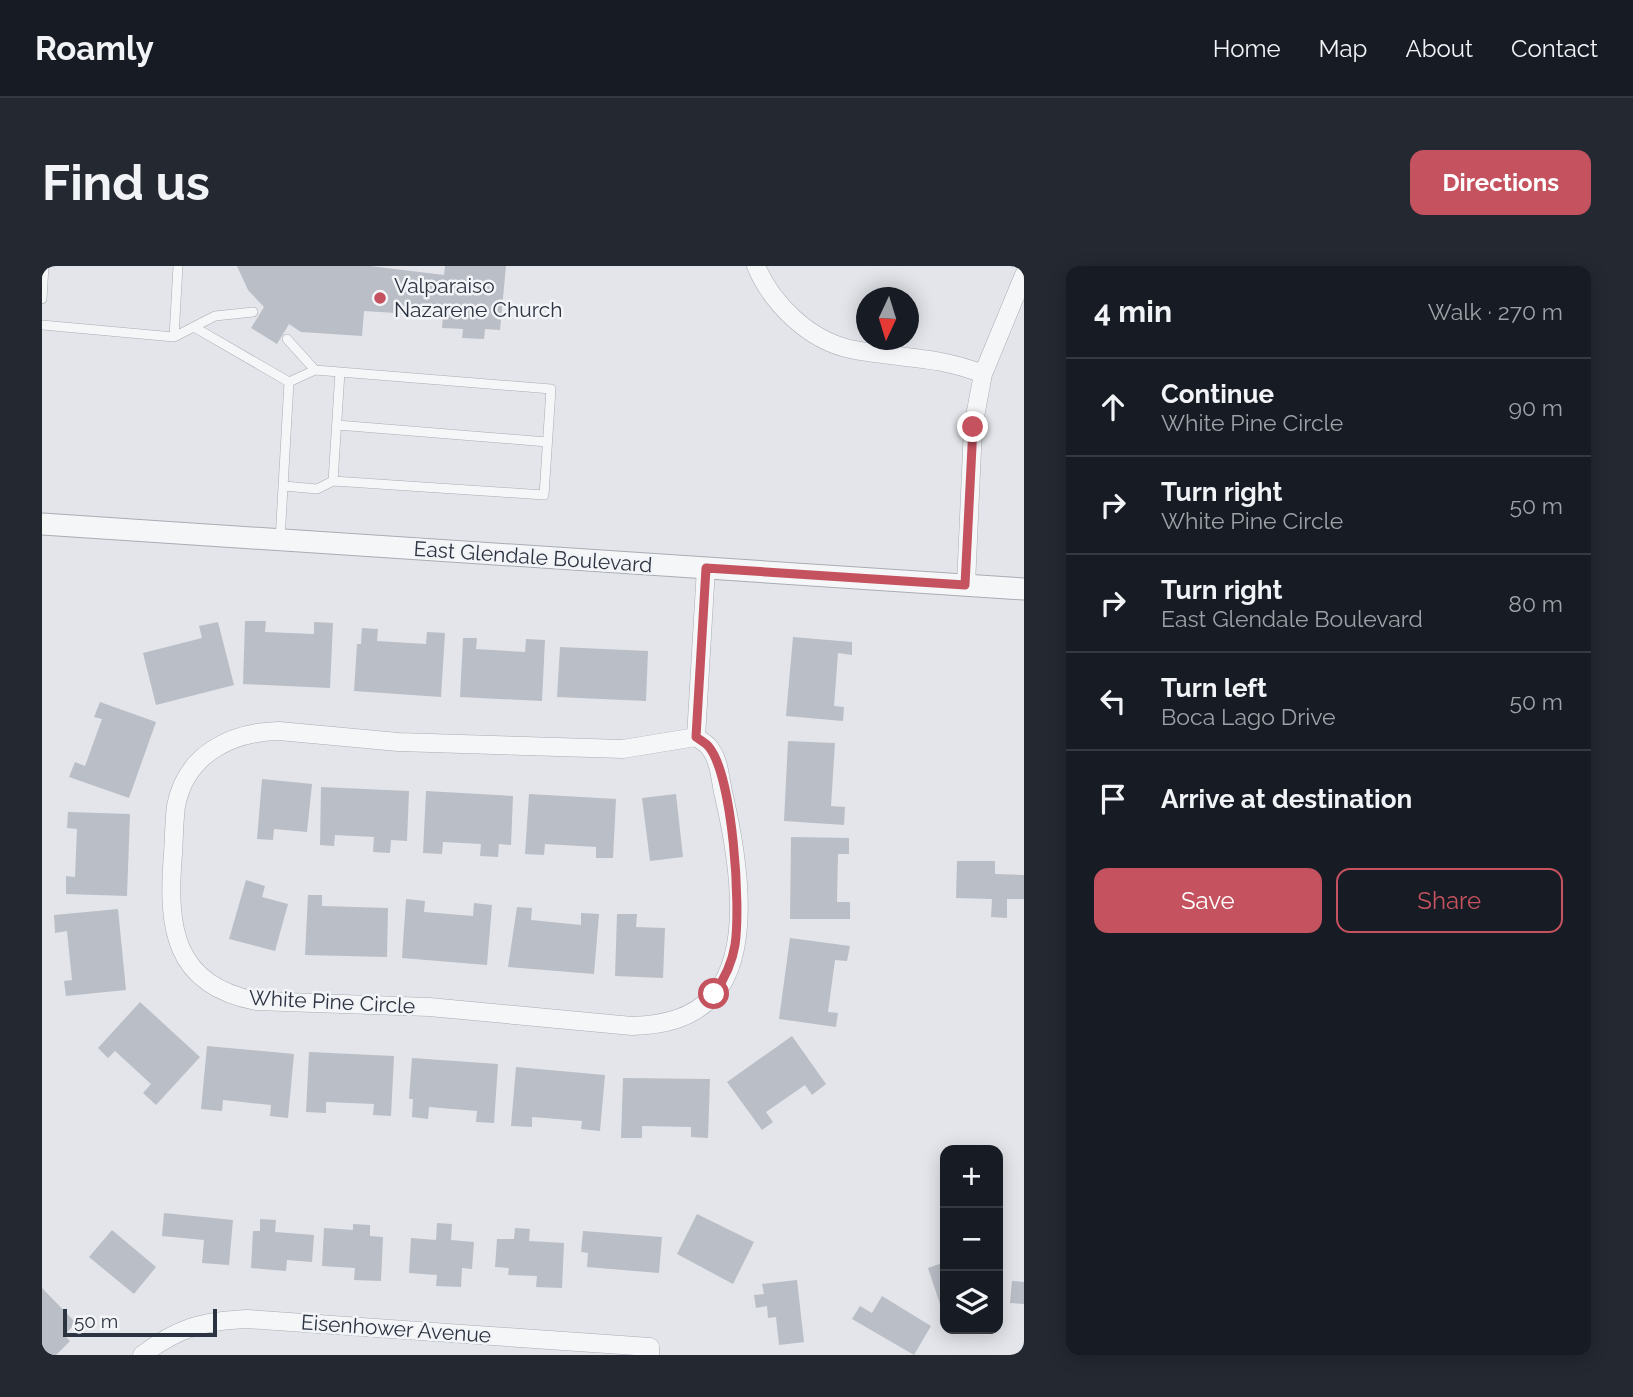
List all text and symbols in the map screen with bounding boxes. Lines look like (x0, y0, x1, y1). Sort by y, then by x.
text: Roamly (35, 29, 154, 68)
text: Home (1213, 34, 1281, 63)
text: Map (1319, 34, 1367, 63)
text: About (1405, 34, 1473, 63)
text: Contact (1511, 34, 1598, 63)
button: Directions (1410, 150, 1591, 215)
text: Find us (42, 154, 210, 211)
place label: Valparaiso Nazarene Church (394, 273, 563, 322)
north arrow (856, 287, 919, 350)
marker: Valparaiso Nazarene Church (372, 290, 388, 306)
text: 4 min (1094, 294, 1172, 329)
text: Walk · 270 m (1428, 298, 1563, 325)
text: Continue (1161, 379, 1274, 409)
icon: ahead (1094, 388, 1132, 426)
text: 90 m (1508, 394, 1563, 421)
text: White Pine Circle (1161, 409, 1343, 436)
route end (957, 411, 988, 442)
text: Turn right (1161, 477, 1282, 507)
icon: right (1094, 486, 1132, 524)
text: 50 m (1509, 492, 1563, 519)
text: White Pine Circle (1161, 507, 1343, 534)
street label: East Glendale Boulevard (413, 536, 653, 577)
text: Turn right (1161, 575, 1282, 605)
icon: right (1094, 584, 1132, 622)
text: 80 m (1508, 590, 1563, 617)
text: East Glendale Boulevard (1161, 605, 1423, 632)
text: Turn left (1161, 673, 1267, 703)
icon: left (1094, 682, 1132, 720)
text: 50 m (1509, 688, 1563, 715)
text: Boca Lago Drive (1161, 703, 1336, 730)
icon: arrive (1094, 780, 1132, 818)
text: Arrive at destination (1161, 784, 1412, 814)
button: Save (1094, 868, 1322, 933)
button: Share (1336, 868, 1563, 933)
route start (698, 978, 729, 1009)
street label: White Pine Circle (248, 985, 416, 1018)
map controls (940, 1145, 1003, 1334)
button: + (940, 1145, 1003, 1208)
button: − (940, 1208, 1003, 1271)
button: layers (940, 1271, 1003, 1334)
scale bar (63, 1306, 217, 1338)
street label: Eisenhower Avenue (300, 1309, 492, 1348)
text: 50 m (74, 1310, 118, 1332)

